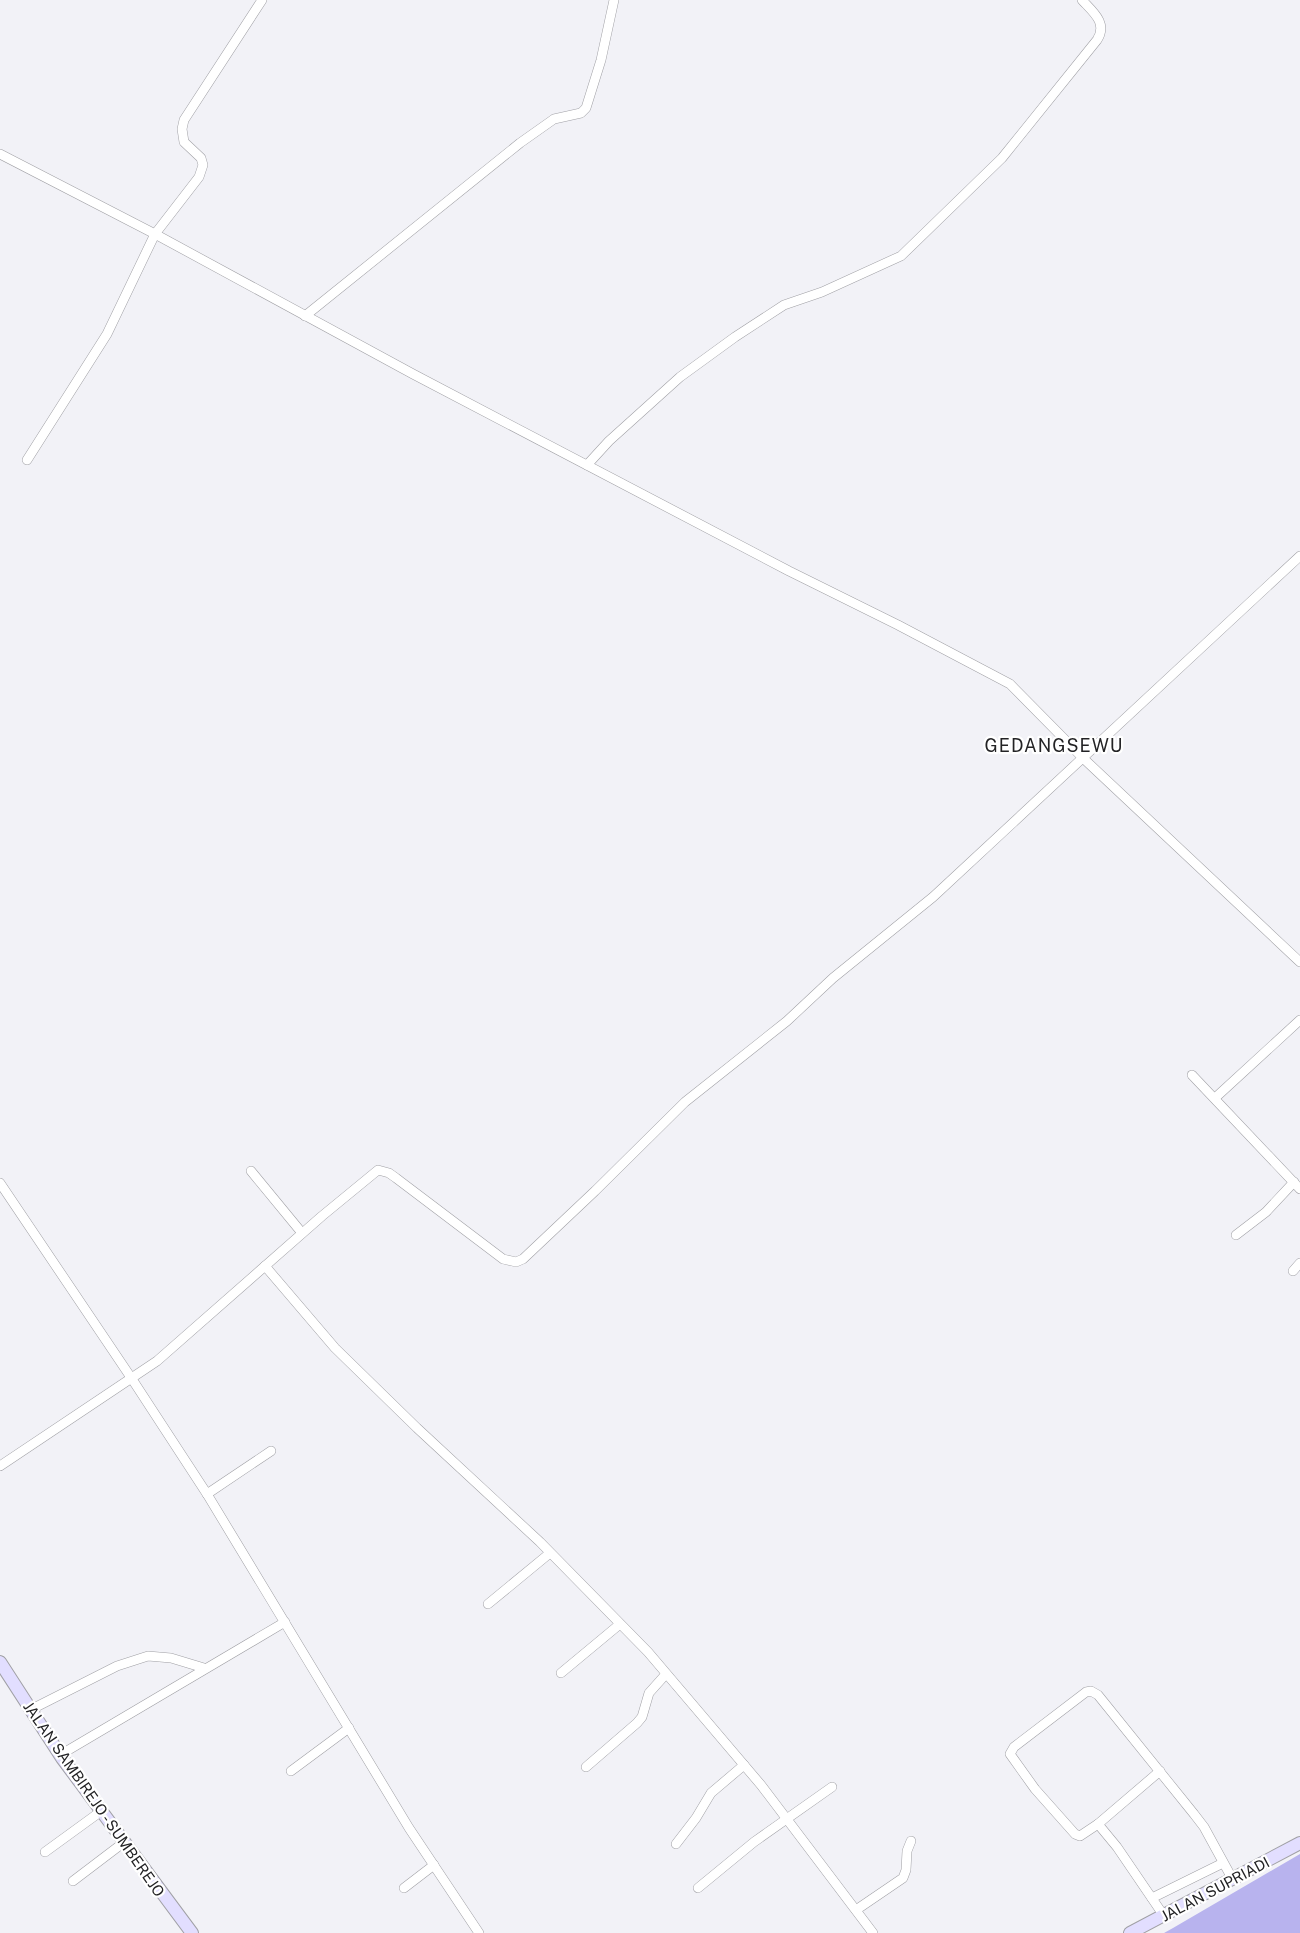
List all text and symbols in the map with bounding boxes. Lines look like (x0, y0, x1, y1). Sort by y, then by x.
district label: GEDANGSEWU (985, 735, 1123, 756)
street label: JALAN SAMBIREJO - SUMBEREJO (20, 1698, 168, 1900)
street label: JALAN SUPRIADI (1158, 1853, 1272, 1925)

